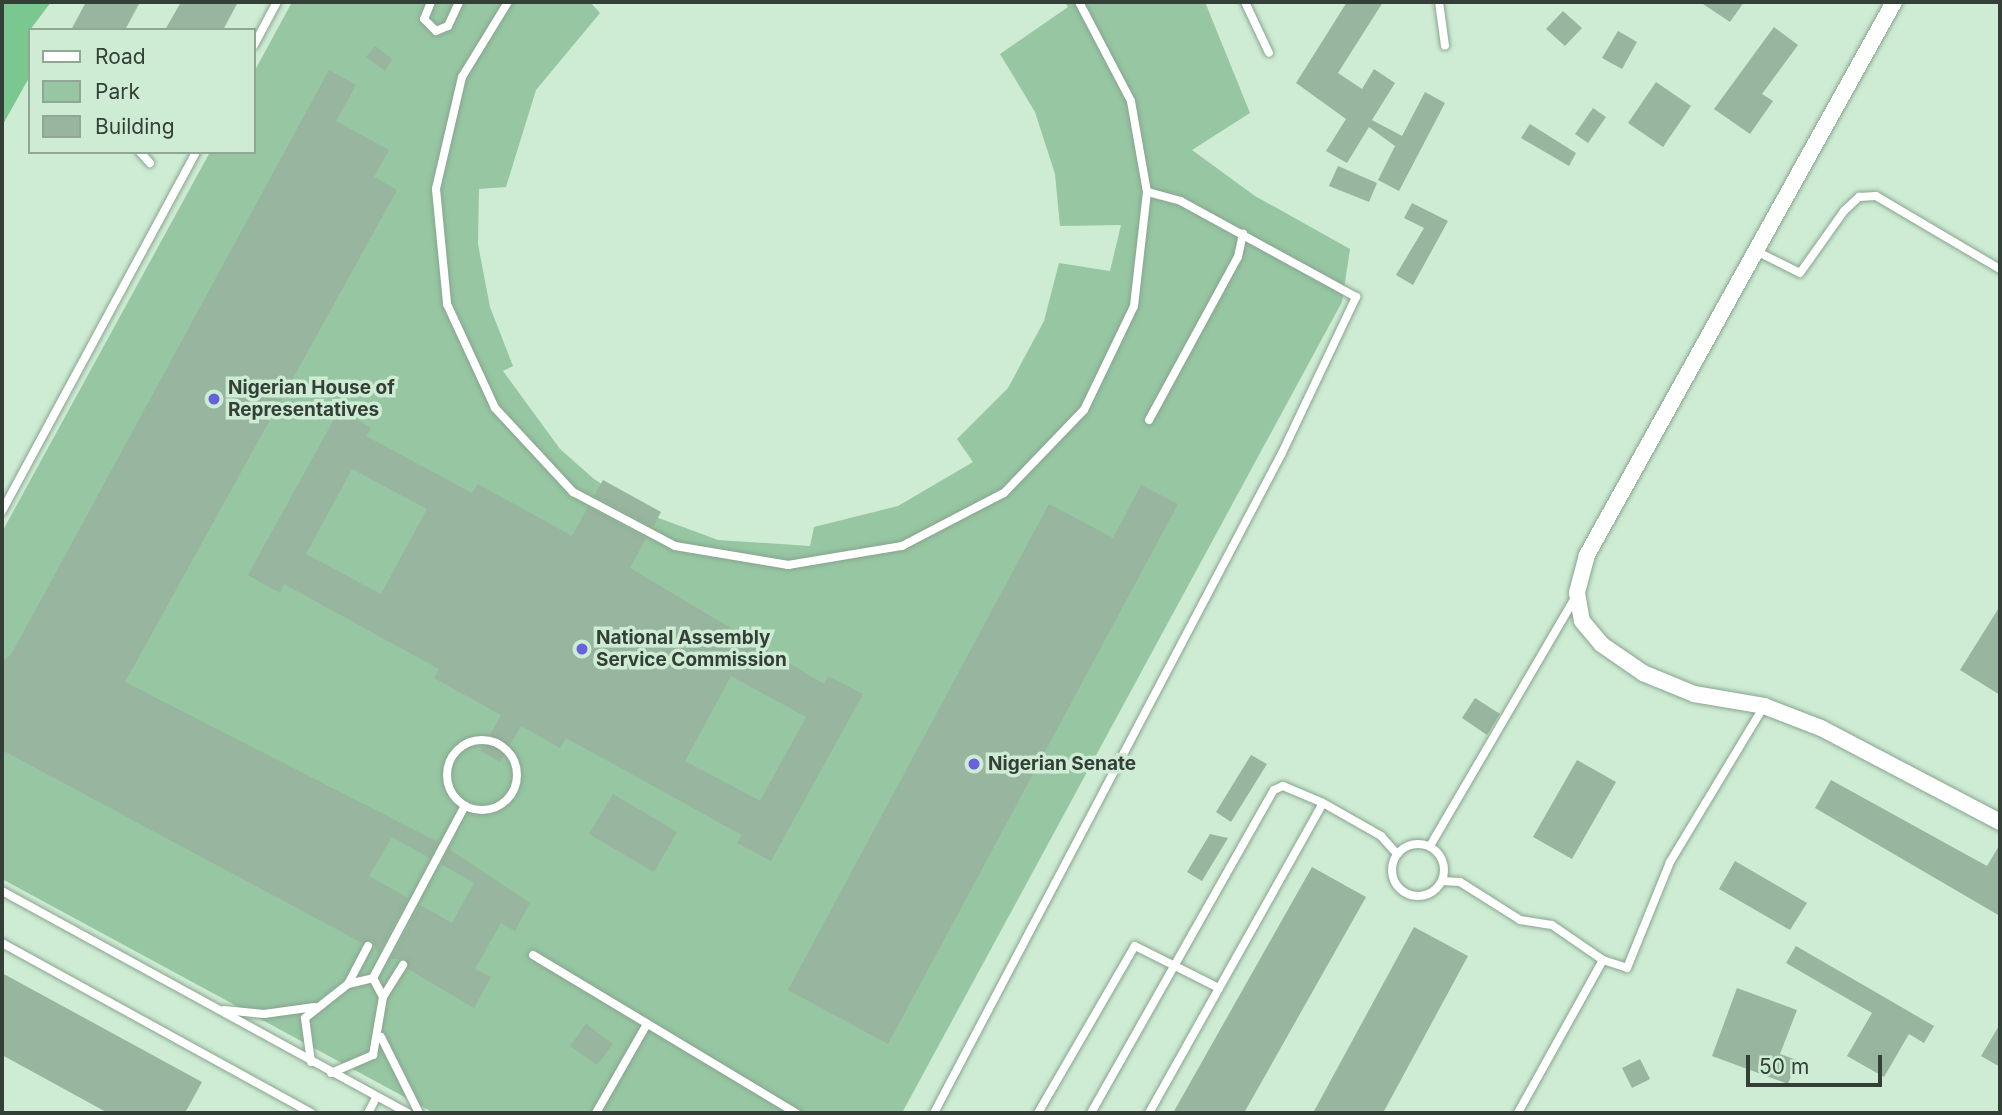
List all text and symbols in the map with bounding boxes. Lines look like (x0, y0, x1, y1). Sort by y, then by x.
legend (28, 28, 256, 154)
text: Road (95, 44, 146, 69)
text: Park (95, 79, 140, 104)
text: Building (95, 114, 175, 139)
place label: Nigerian House of Representatives (228, 377, 395, 421)
marker: Nigerian House of Representatives (206, 391, 222, 407)
place label: National Assembly Service Commission (596, 627, 787, 671)
marker: National Assembly Service Commission (574, 641, 590, 657)
place label: Nigerian Senate (988, 753, 1136, 775)
marker: Nigerian Senate (966, 756, 982, 772)
scale bar (1750, 1042, 1886, 1086)
text: 50 m (1759, 1054, 1809, 1079)

